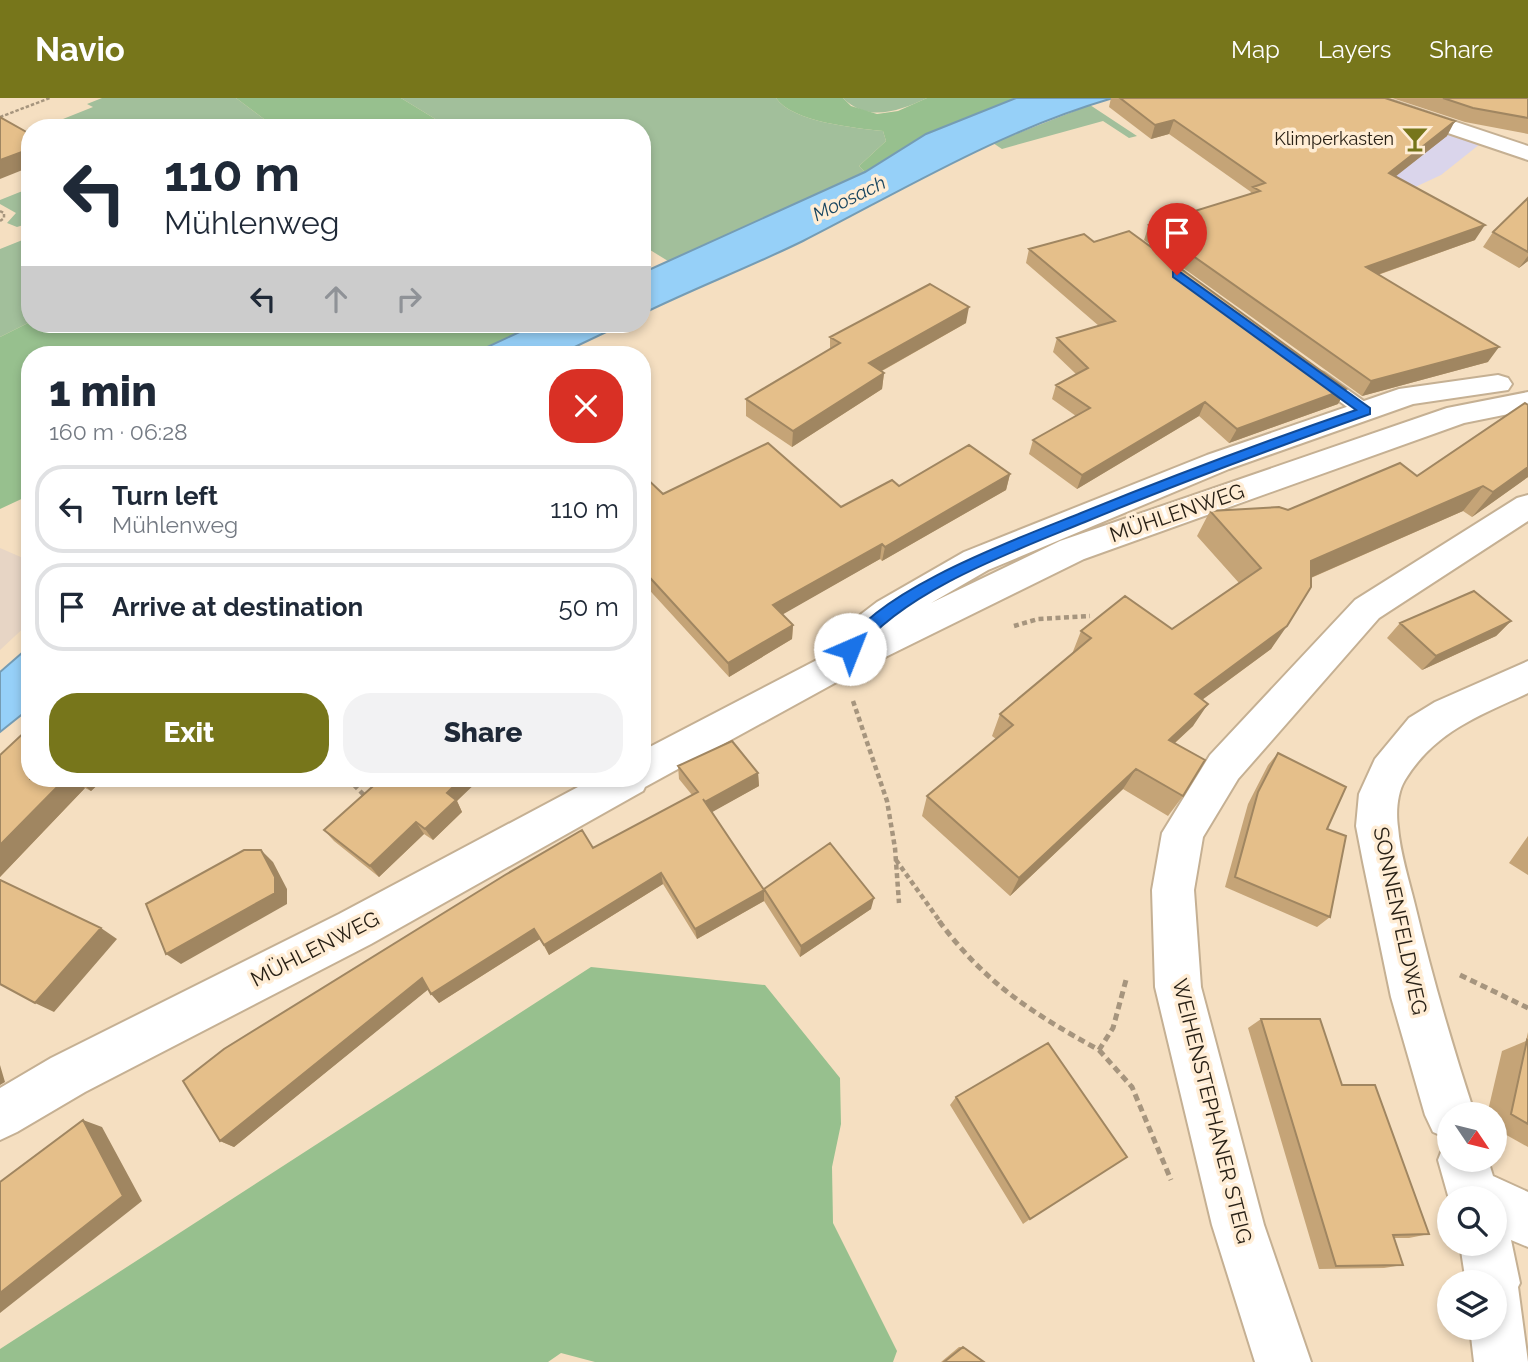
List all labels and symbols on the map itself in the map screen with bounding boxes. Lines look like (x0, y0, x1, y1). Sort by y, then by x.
bar icon: Klimperkasten (1400, 124, 1430, 154)
place label: Klimperkasten (1274, 128, 1394, 149)
water label: Moosach (809, 171, 889, 225)
pin (1147, 203, 1207, 275)
street label: MÜHLENWEG (1106, 478, 1247, 547)
position arrow (813, 612, 887, 686)
street label: SONNENFELDWEG (1368, 825, 1433, 1017)
street label: MÜHLENWEG (246, 906, 383, 992)
street label: WEIHENSTEPHANER STEIG (1167, 976, 1258, 1246)
north arrow (1437, 1102, 1507, 1172)

